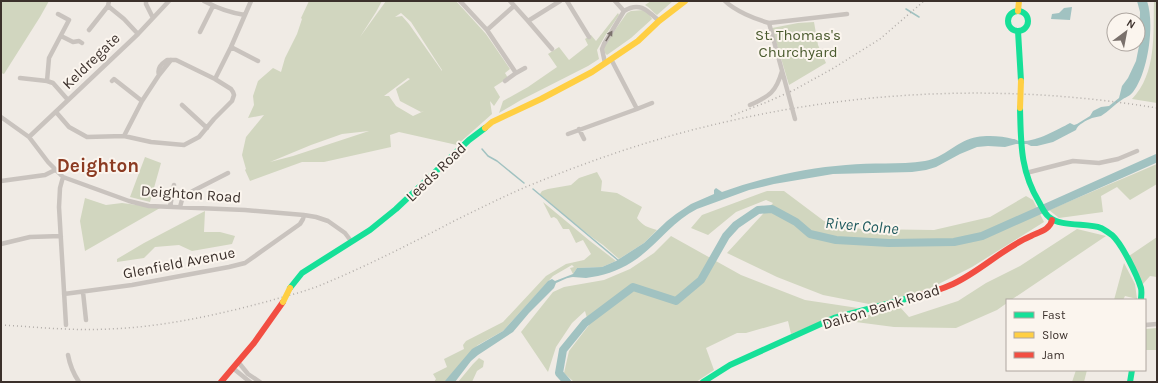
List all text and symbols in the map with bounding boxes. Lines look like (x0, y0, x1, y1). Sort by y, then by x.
north arrow (1106, 12, 1146, 52)
text: N (1124, 16, 1138, 32)
park label: St. Thomas's Churchyard (755, 26, 841, 61)
street label: Keldregate (58, 29, 124, 93)
one-way arrow (605, 30, 612, 42)
street label: Leeds Road (402, 139, 470, 205)
district label: Deighton (57, 155, 139, 177)
street label: Deighton Road (140, 182, 242, 206)
water label: River Colne (825, 213, 900, 238)
street label: Glenfield Avenue (121, 243, 237, 283)
street label: Dalton Bank Road (820, 281, 942, 333)
legend (1006, 299, 1146, 371)
text: Fast (1042, 308, 1066, 322)
text: Slow (1042, 328, 1068, 342)
text: Jam (1042, 348, 1065, 362)

